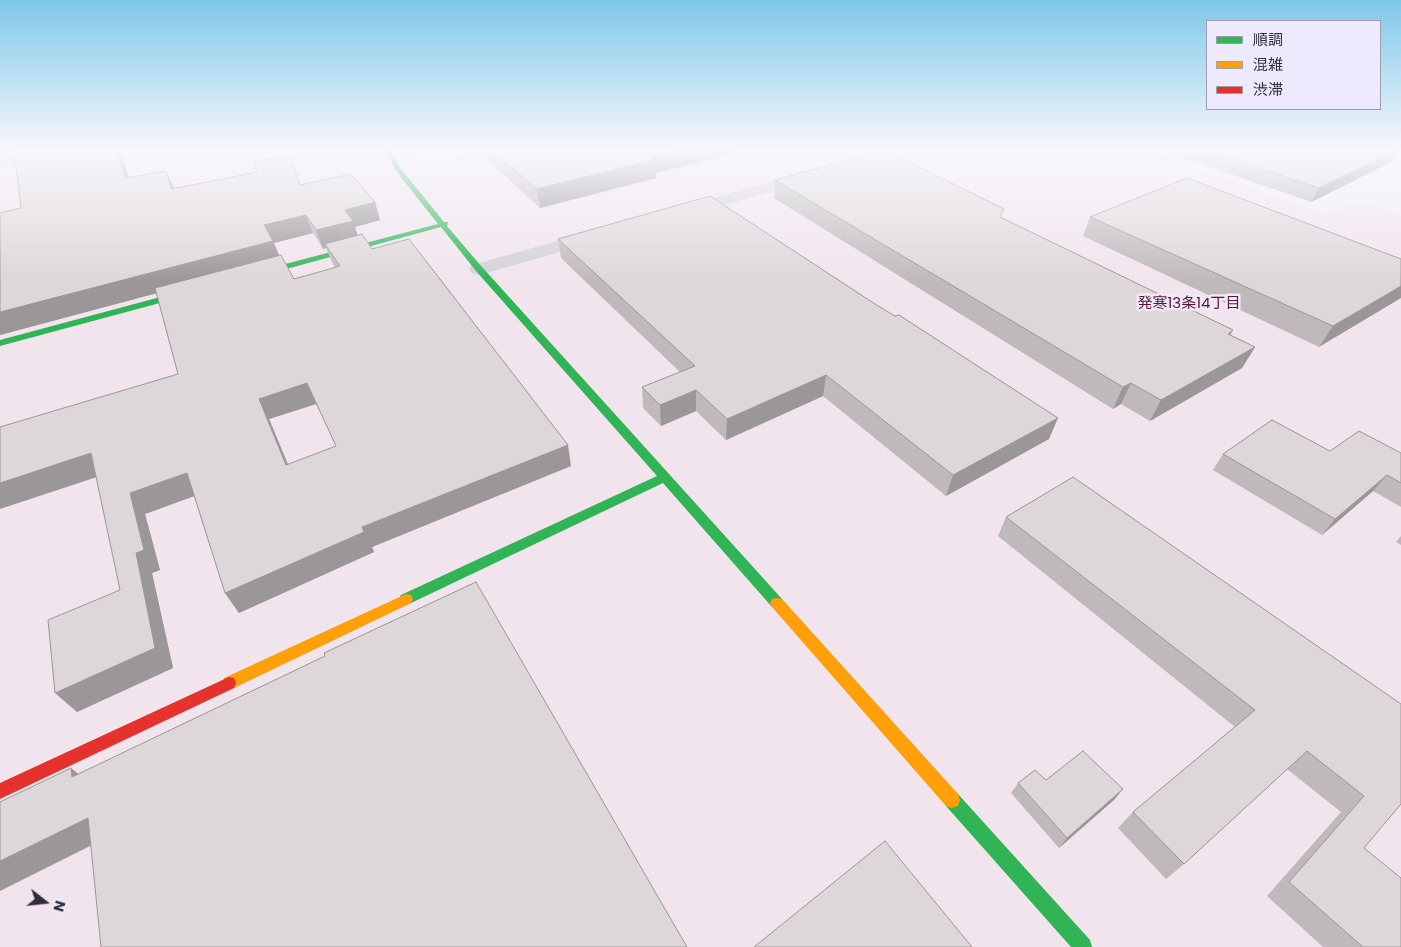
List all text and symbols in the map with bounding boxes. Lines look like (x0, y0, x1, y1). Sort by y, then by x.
legend (1206, 20, 1381, 110)
text: 順調 (1253, 29, 1283, 50)
text: 混雑 (1253, 54, 1283, 75)
text: 渋滞 (1253, 79, 1283, 100)
district label: 発寒13条14丁目 (1138, 295, 1240, 313)
north arrow (20, 877, 70, 927)
text: N (48, 898, 70, 914)

